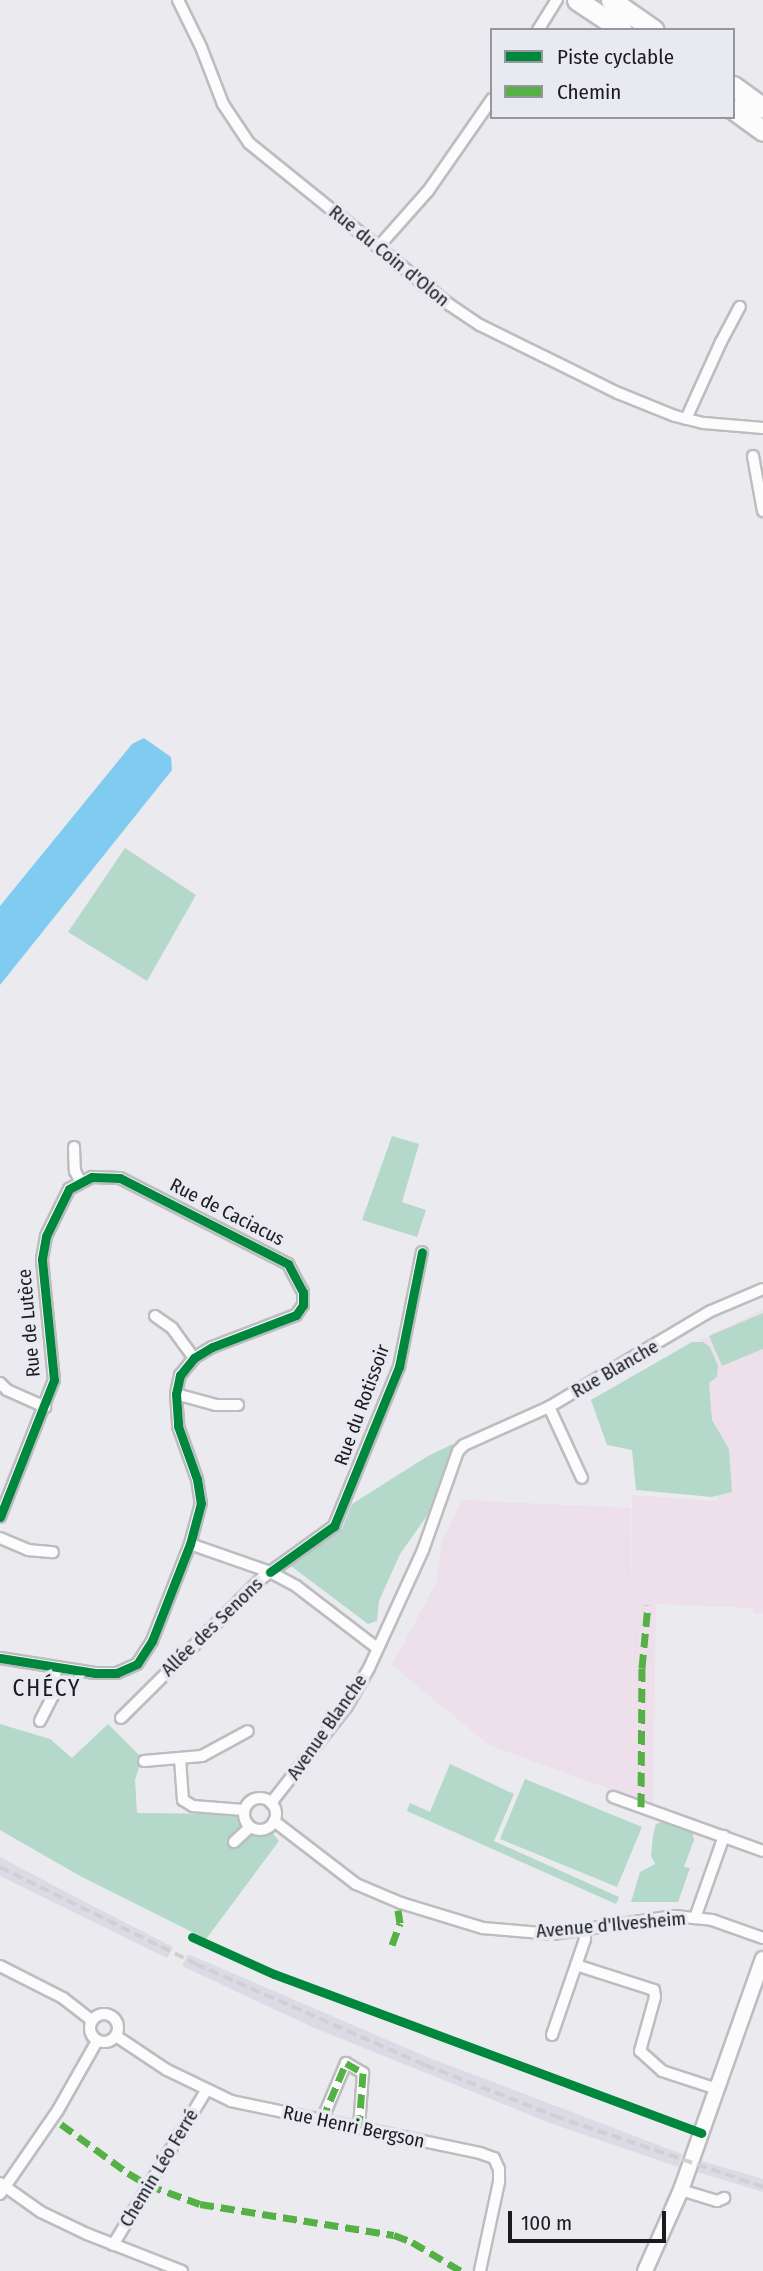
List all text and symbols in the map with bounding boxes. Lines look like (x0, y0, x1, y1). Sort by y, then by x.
legend (490, 28, 735, 119)
text: Piste cyclable (557, 44, 674, 70)
text: Chemin (557, 79, 621, 105)
street label: Rue du Coin d'Olon (324, 201, 454, 311)
street label: Rue de Caciacus (166, 1173, 288, 1251)
street label: Rue de Lutèce (13, 1268, 45, 1378)
street label: Rue Blanche (568, 1335, 662, 1403)
street label: Rue du Rotissoir (330, 1341, 394, 1469)
street label: Allée des Senons (157, 1573, 267, 1681)
street label: Avenue Blanche (282, 1670, 372, 1784)
district label: CHÉCY (13, 1674, 81, 1702)
street label: Avenue d'Ilvesheim (535, 1907, 687, 1943)
street label: Rue Henri Bergson (281, 2101, 427, 2153)
street label: Chemin Léo Ferré (115, 2105, 203, 2231)
scale bar (511, 2198, 668, 2242)
text: 100 m (521, 2210, 572, 2236)

